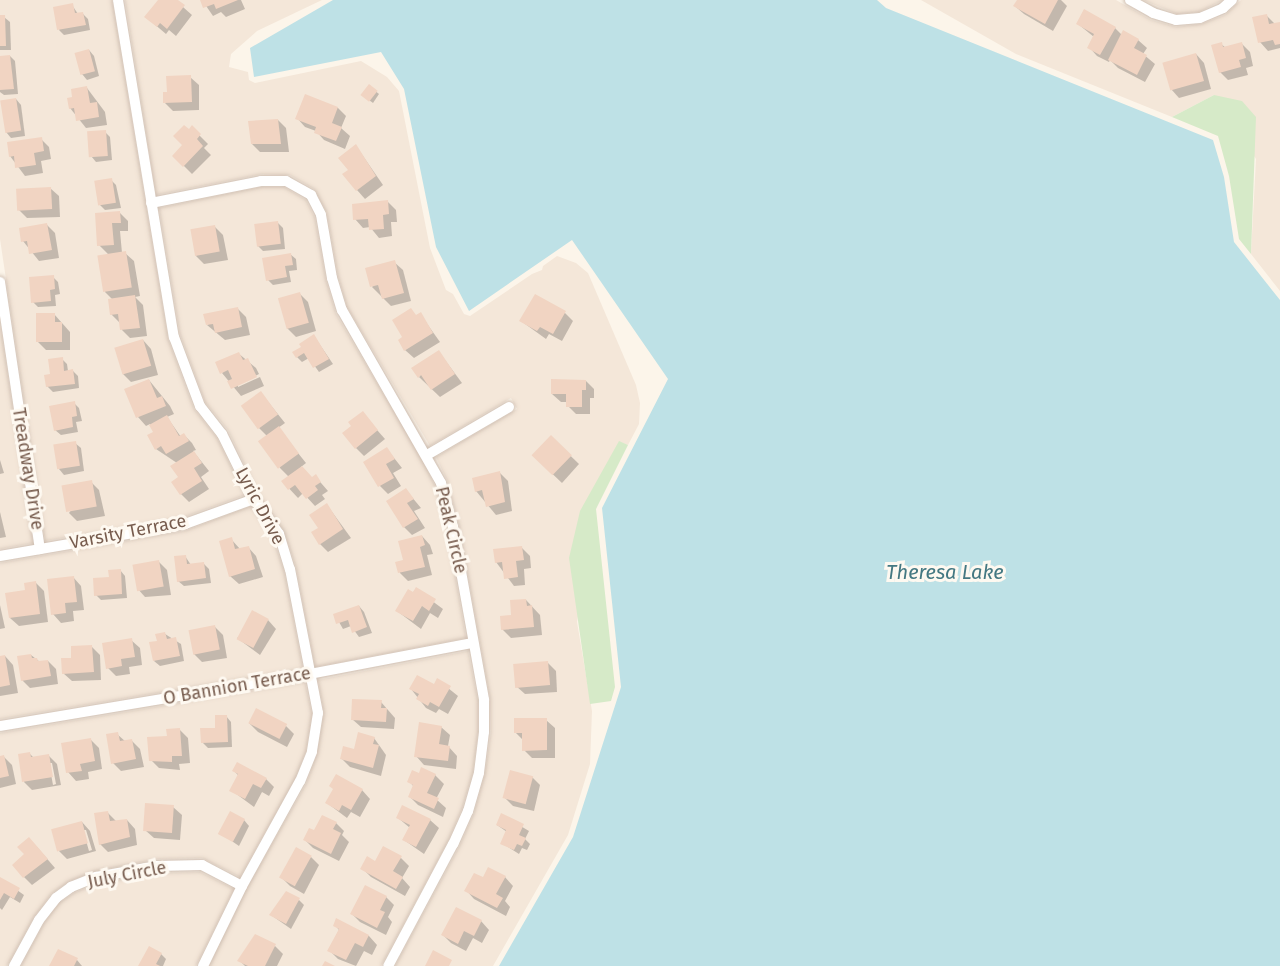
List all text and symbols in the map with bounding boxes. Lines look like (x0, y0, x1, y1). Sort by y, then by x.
street label: Treadway Drive (8, 406, 48, 532)
street label: Lyric Drive (231, 464, 289, 548)
street label: Peak Circle (431, 484, 471, 576)
street label: Varsity Terrace (68, 510, 188, 554)
water label: Theresa Lake (886, 560, 1004, 584)
street label: O Bannion Terrace (162, 662, 312, 710)
street label: July Circle (86, 857, 168, 893)

